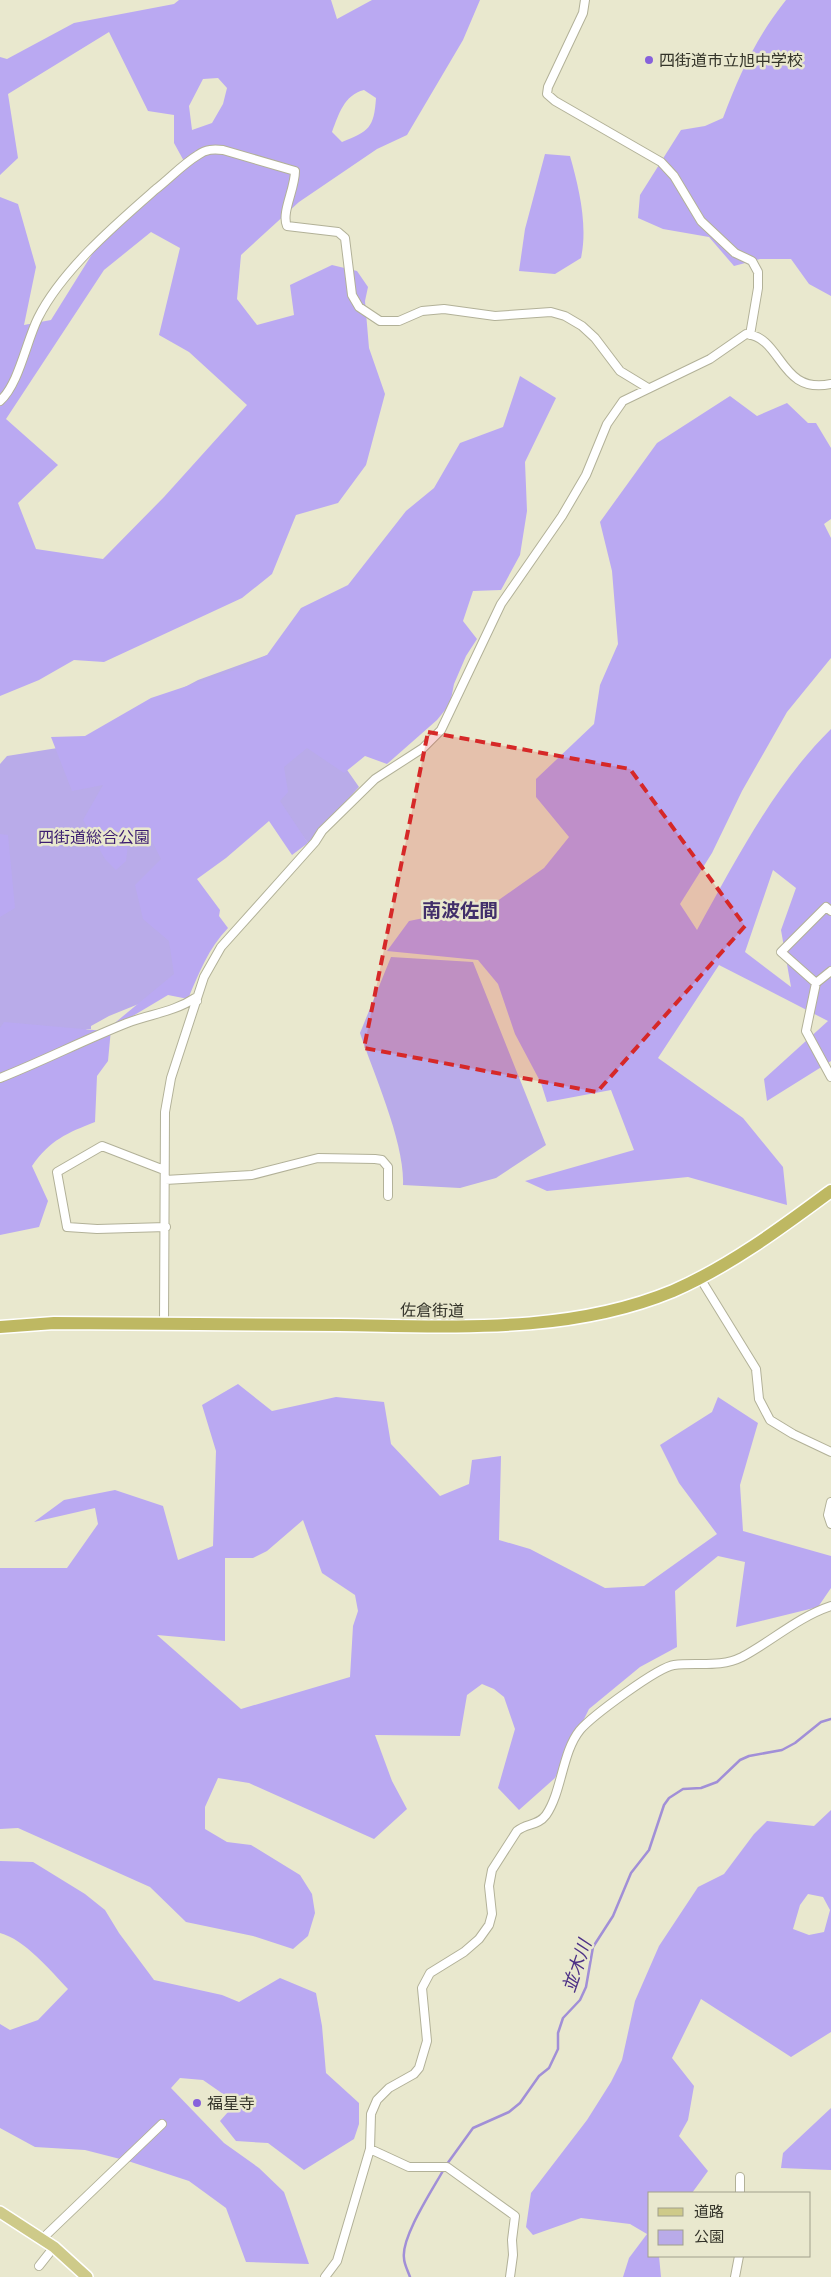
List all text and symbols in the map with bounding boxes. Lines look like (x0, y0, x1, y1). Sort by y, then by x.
place label: 四街道市立旭中学校 (659, 52, 803, 72)
marker: 四街道市立旭中学校 (643, 54, 655, 66)
park label: 四街道総合公園 (38, 829, 150, 849)
district label: 南波佐間 (422, 900, 498, 924)
street label: 佐倉街道 (400, 1301, 464, 1323)
water label: 並木川 (559, 1935, 599, 1996)
place label: 福星寺 (207, 2095, 255, 2115)
marker: 福星寺 (191, 2097, 203, 2109)
legend (648, 2192, 811, 2257)
text: 道路 (694, 2204, 724, 2223)
text: 公園 (694, 2229, 724, 2248)

